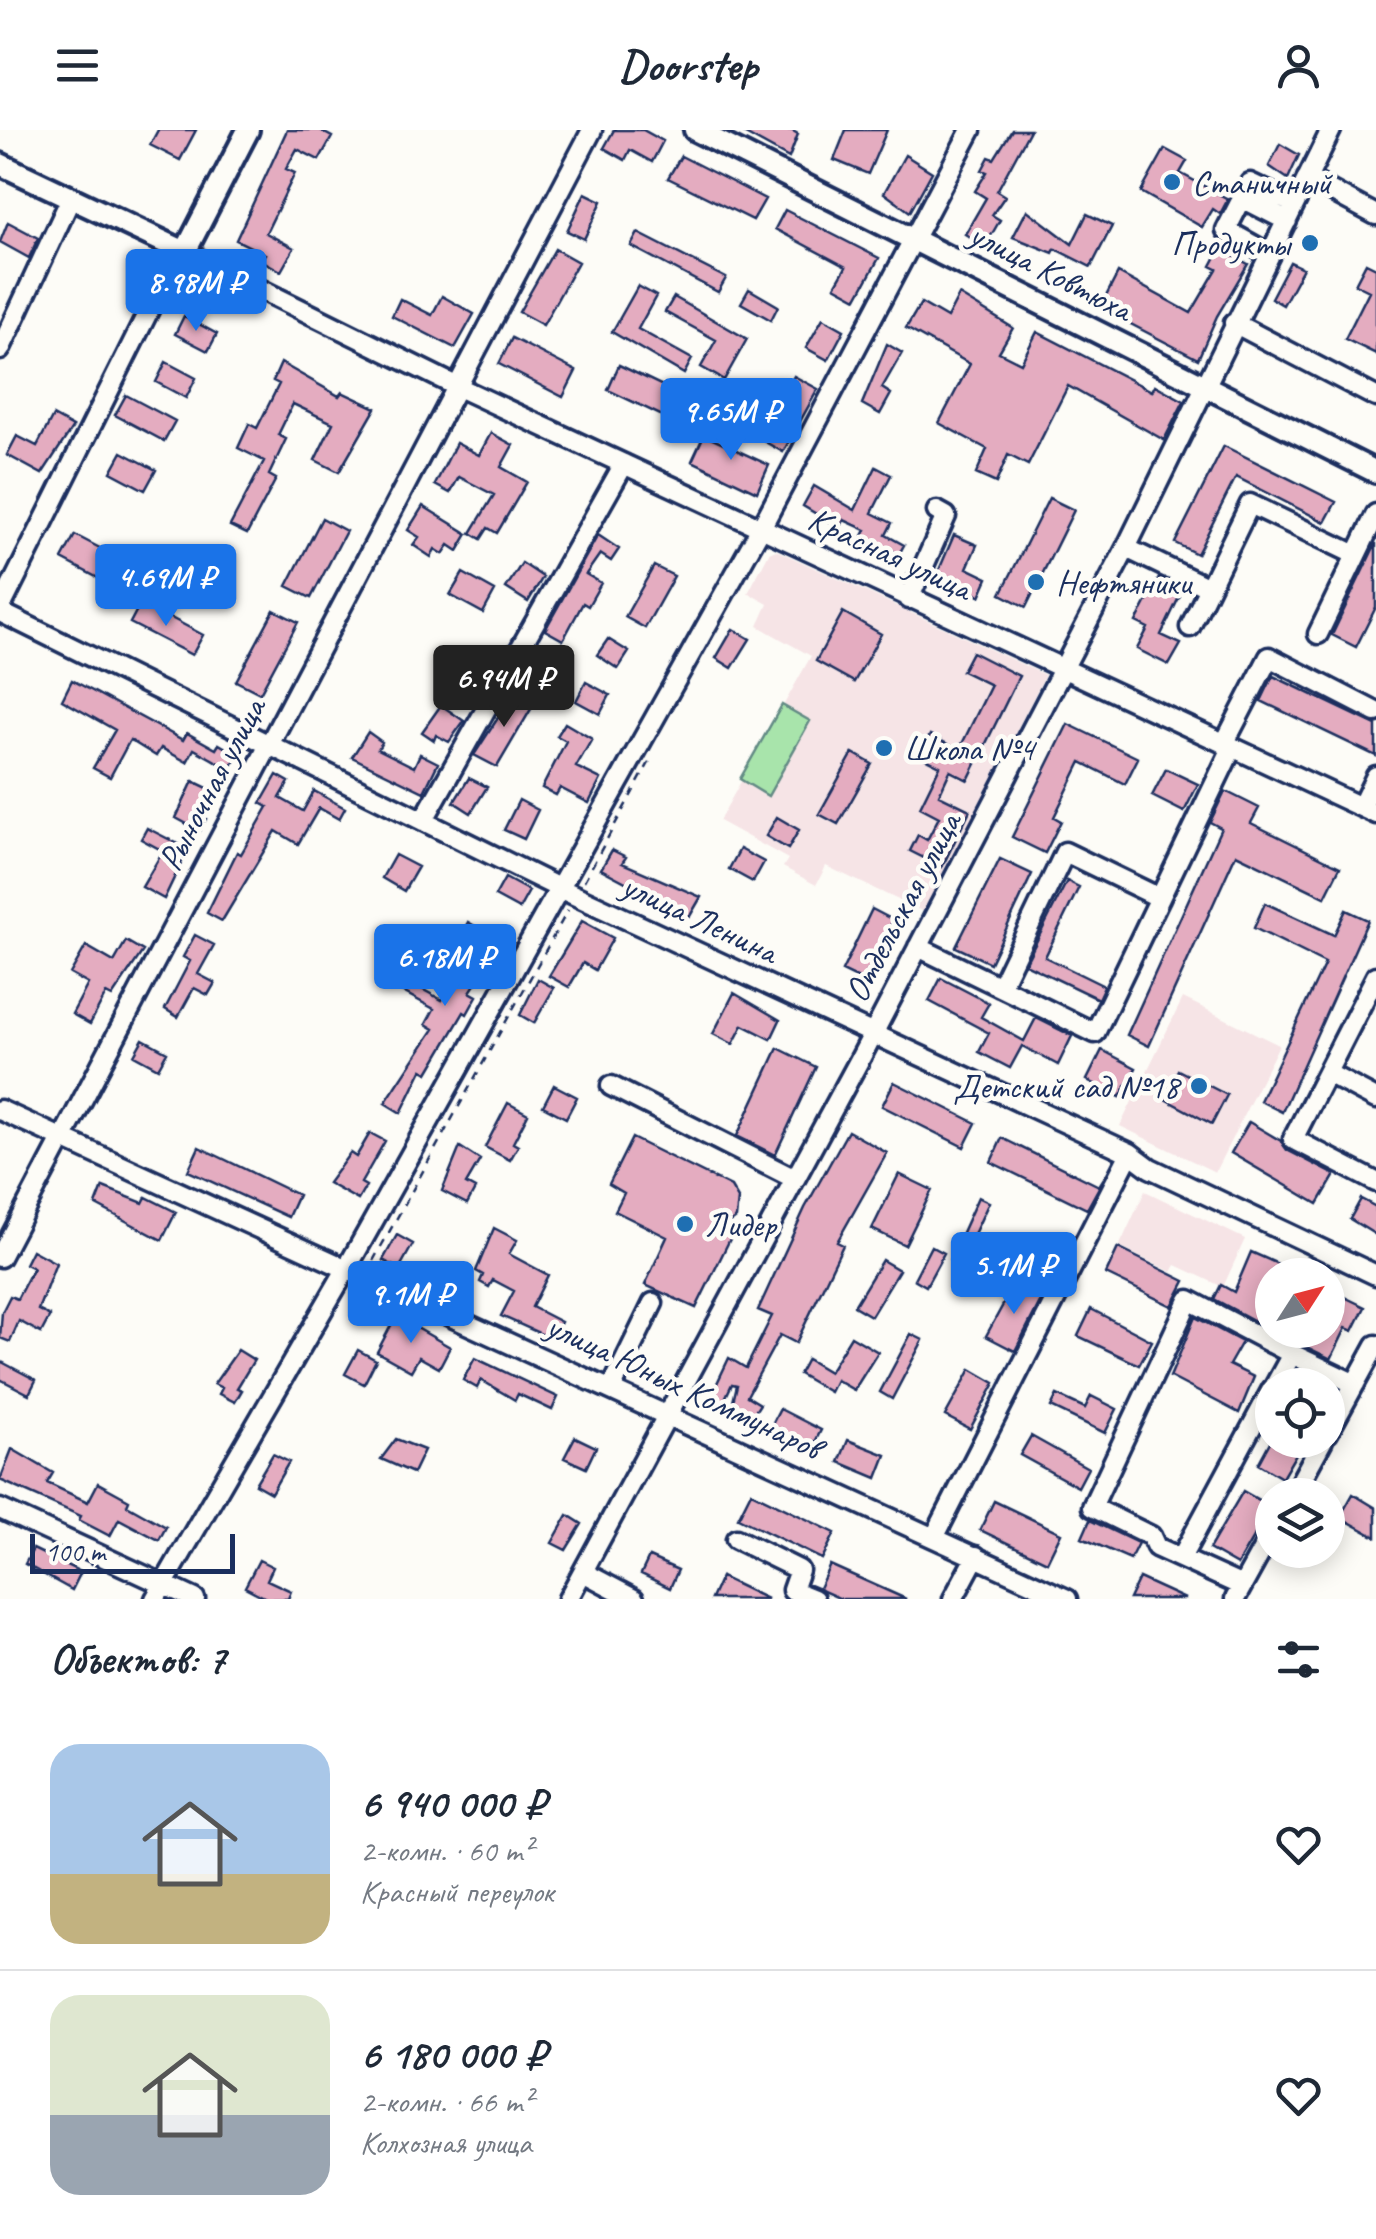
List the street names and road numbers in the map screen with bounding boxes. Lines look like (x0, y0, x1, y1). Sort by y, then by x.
street label: улица Ковтюха (960, 210, 1142, 333)
street label: Красная улица (801, 496, 981, 612)
street label: Рыночная улица (147, 688, 277, 878)
street label: Отдельская улица (834, 803, 972, 1010)
street label: улица Ленина (613, 862, 787, 975)
street label: улица Юных Коммунаров (537, 1302, 834, 1472)

